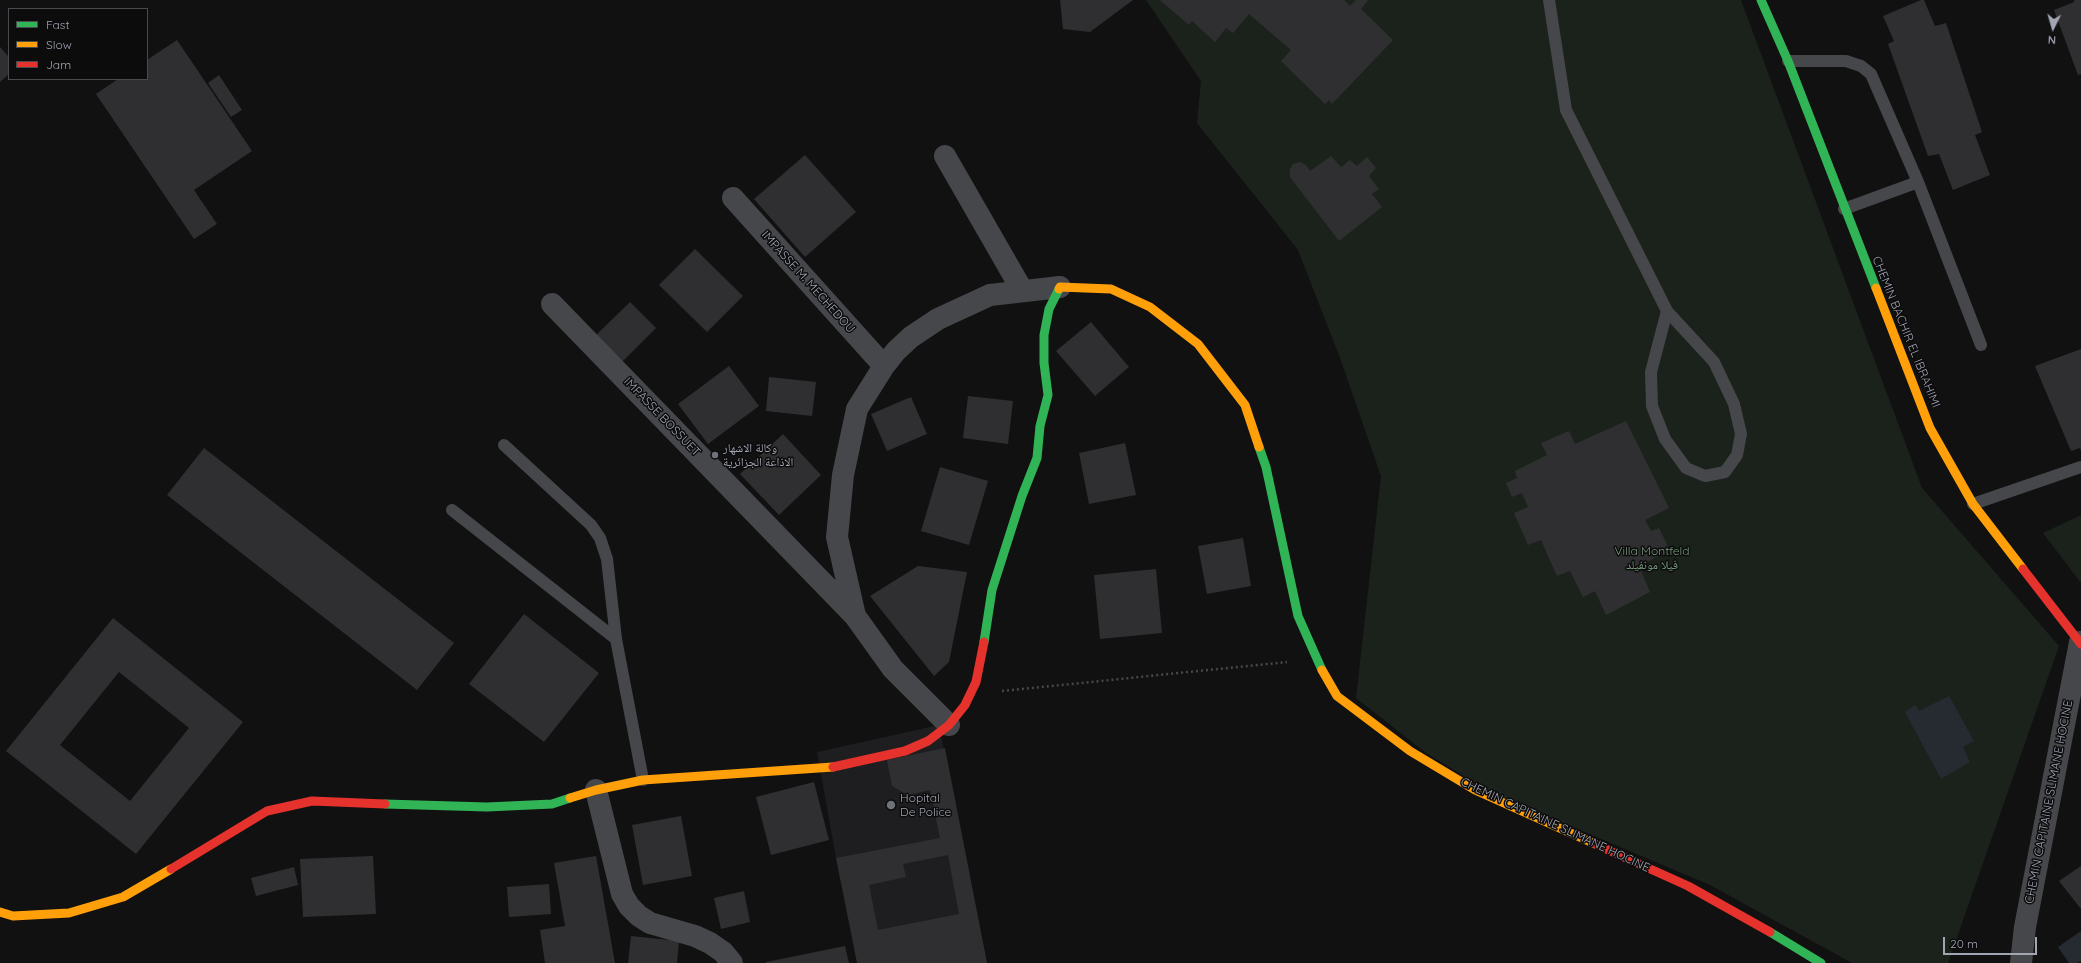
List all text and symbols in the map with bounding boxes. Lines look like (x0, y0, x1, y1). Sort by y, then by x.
legend (8, 8, 148, 80)
north arrow (2033, 8, 2073, 48)
text: Fast (46, 17, 70, 32)
text: N (2047, 33, 2057, 47)
text: Slow (46, 37, 72, 52)
text: Jam (46, 57, 71, 72)
street label: IMPASSE M. MECHEDOU (758, 228, 858, 336)
street label: CHEMIN BACHIR EL IBRAHIMI (1869, 254, 1943, 410)
street label: IMPASSE BOSSUET (621, 375, 703, 459)
place label: وكالة الاشهار الاذاعة الجزائرية (723, 441, 793, 469)
marker: وكالة الاشهار الاذاعة الجزائرية (710, 450, 720, 460)
park label: Villa Montfeld فيلا مونفيلد (1614, 544, 1690, 572)
street label: CHEMIN CAPITAINE SLIMANE HOCINE (2022, 699, 2076, 905)
street label: CHEMIN CAPITAINE SLIMANE HOCINE (1458, 775, 1652, 875)
place label: Hopital De Police (900, 791, 951, 819)
marker: Hopital De Police (885, 799, 897, 811)
scale bar (1945, 929, 2039, 955)
text: 20 m (1950, 936, 1978, 951)

